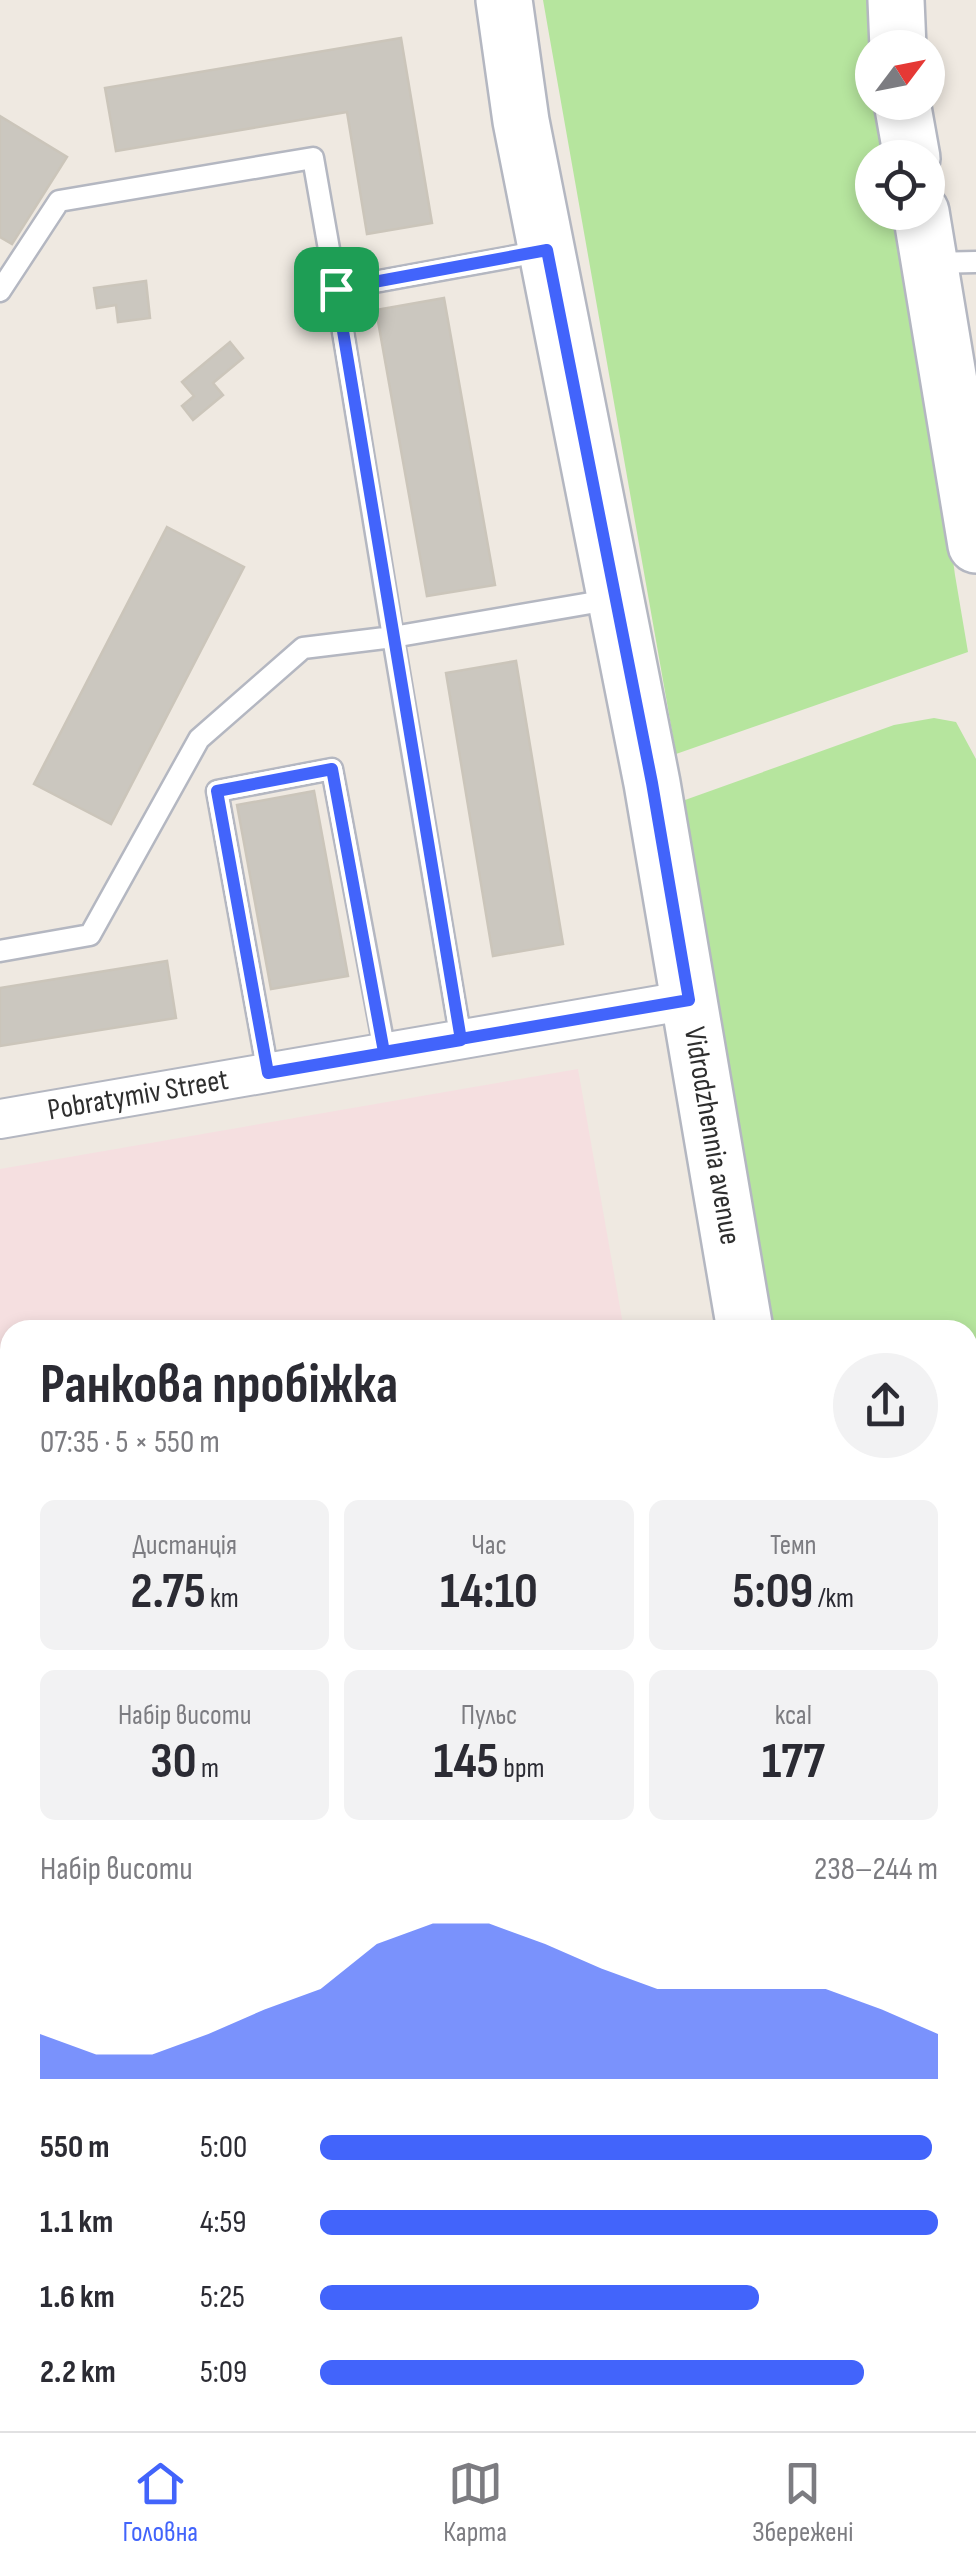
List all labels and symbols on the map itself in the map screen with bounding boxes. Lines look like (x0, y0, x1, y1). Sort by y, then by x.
north arrow (855, 30, 945, 120)
pin (294, 247, 379, 332)
street label: Vidrodzhennia avenue (676, 1024, 748, 1248)
street label: Pobratymiv Street (45, 1062, 231, 1128)

